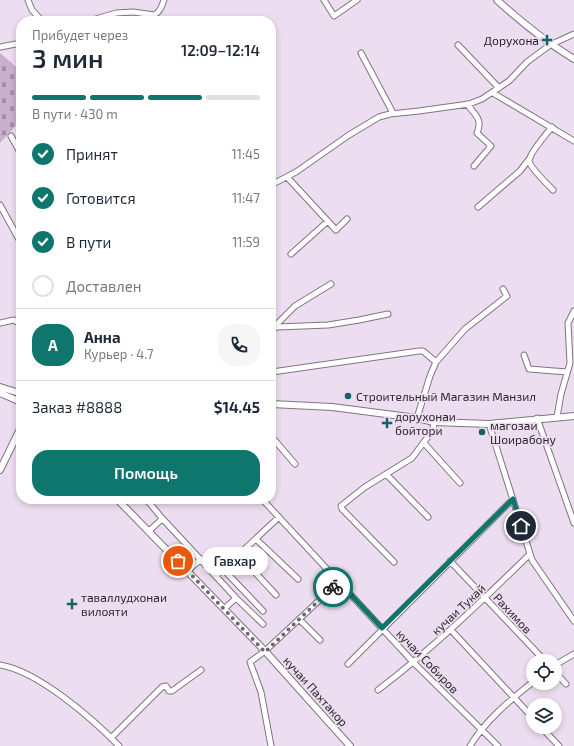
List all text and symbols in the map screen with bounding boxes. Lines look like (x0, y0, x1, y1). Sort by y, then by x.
text: Прибудет через (32, 27, 128, 43)
place label: Дорухона (484, 33, 539, 48)
marker: Дорухона (542, 35, 552, 45)
text: 12:09–12:14 (181, 41, 260, 59)
text: 3 мин (32, 42, 103, 73)
text: В пути · 430 m (32, 106, 118, 122)
icon: check (32, 143, 54, 165)
text: Принят (66, 145, 118, 163)
text: 11:45 (232, 146, 260, 162)
icon: check (32, 187, 54, 209)
text: Готовится (66, 189, 136, 207)
text: 11:47 (232, 190, 260, 206)
icon: check (32, 231, 54, 253)
text: В пути (66, 233, 111, 251)
text: 11:59 (232, 234, 260, 250)
text: Доставлен (66, 277, 142, 295)
button: phone (218, 324, 260, 366)
text: Анна (84, 328, 121, 346)
text: А (48, 336, 58, 354)
text: Курьер · 4.7 (84, 346, 153, 362)
place label: Строительный Магазин Манзил (356, 389, 536, 403)
marker: Строительный Магазин Манзил (343, 391, 353, 401)
text: Заказ #8888 (32, 398, 122, 416)
text: $14.45 (214, 398, 260, 416)
place label: дорухонаи бойтори (395, 409, 456, 437)
marker: дорухонаи бойтори (382, 418, 392, 428)
place label: магозаи Шоирабону (490, 418, 556, 447)
marker: магозаи Шоирабону (477, 427, 487, 437)
button: Помощь (32, 450, 260, 496)
pin (504, 509, 538, 543)
icon: home (510, 515, 532, 537)
pin (161, 544, 195, 578)
callout: Гавхар (202, 547, 268, 575)
icon: bag (167, 550, 189, 572)
text: Гавхар (214, 553, 256, 569)
courier (313, 567, 353, 607)
icon: bike (322, 576, 344, 598)
street label: кучаи Тукай (428, 581, 488, 638)
place label: таваллудхонаи вилояти (81, 590, 167, 618)
street label: Рахимов (491, 590, 535, 636)
marker: таваллудхонаи вилояти (66, 598, 78, 610)
street label: кучаи Собиров (393, 626, 462, 697)
street label: кучаи Пахтакор (280, 653, 351, 730)
map controls (526, 654, 562, 734)
button: locate (526, 654, 562, 690)
button: layers (526, 698, 562, 734)

